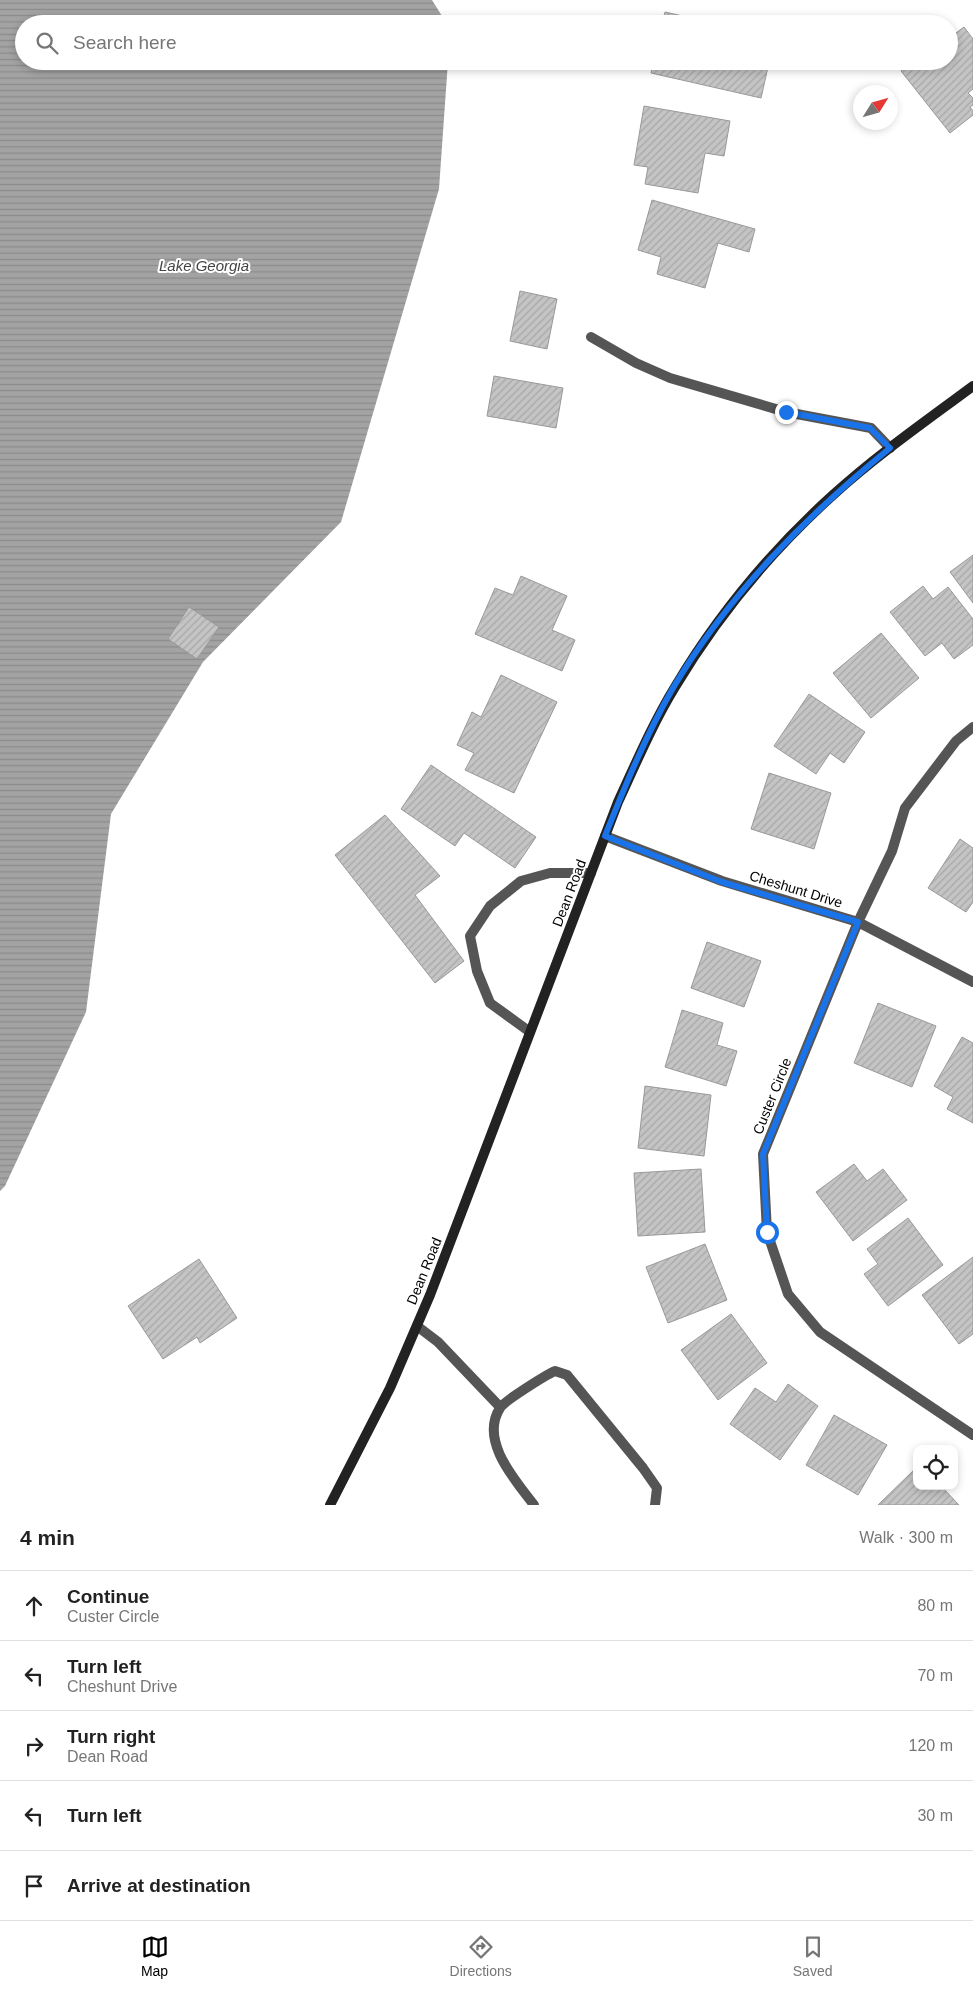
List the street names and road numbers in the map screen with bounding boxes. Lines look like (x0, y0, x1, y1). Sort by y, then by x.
street label: Dean Road (549, 857, 589, 929)
street label: Cheshunt Drive (748, 867, 845, 911)
street label: Custer Circle (749, 1055, 795, 1137)
street label: Dean Road (403, 1235, 445, 1307)

